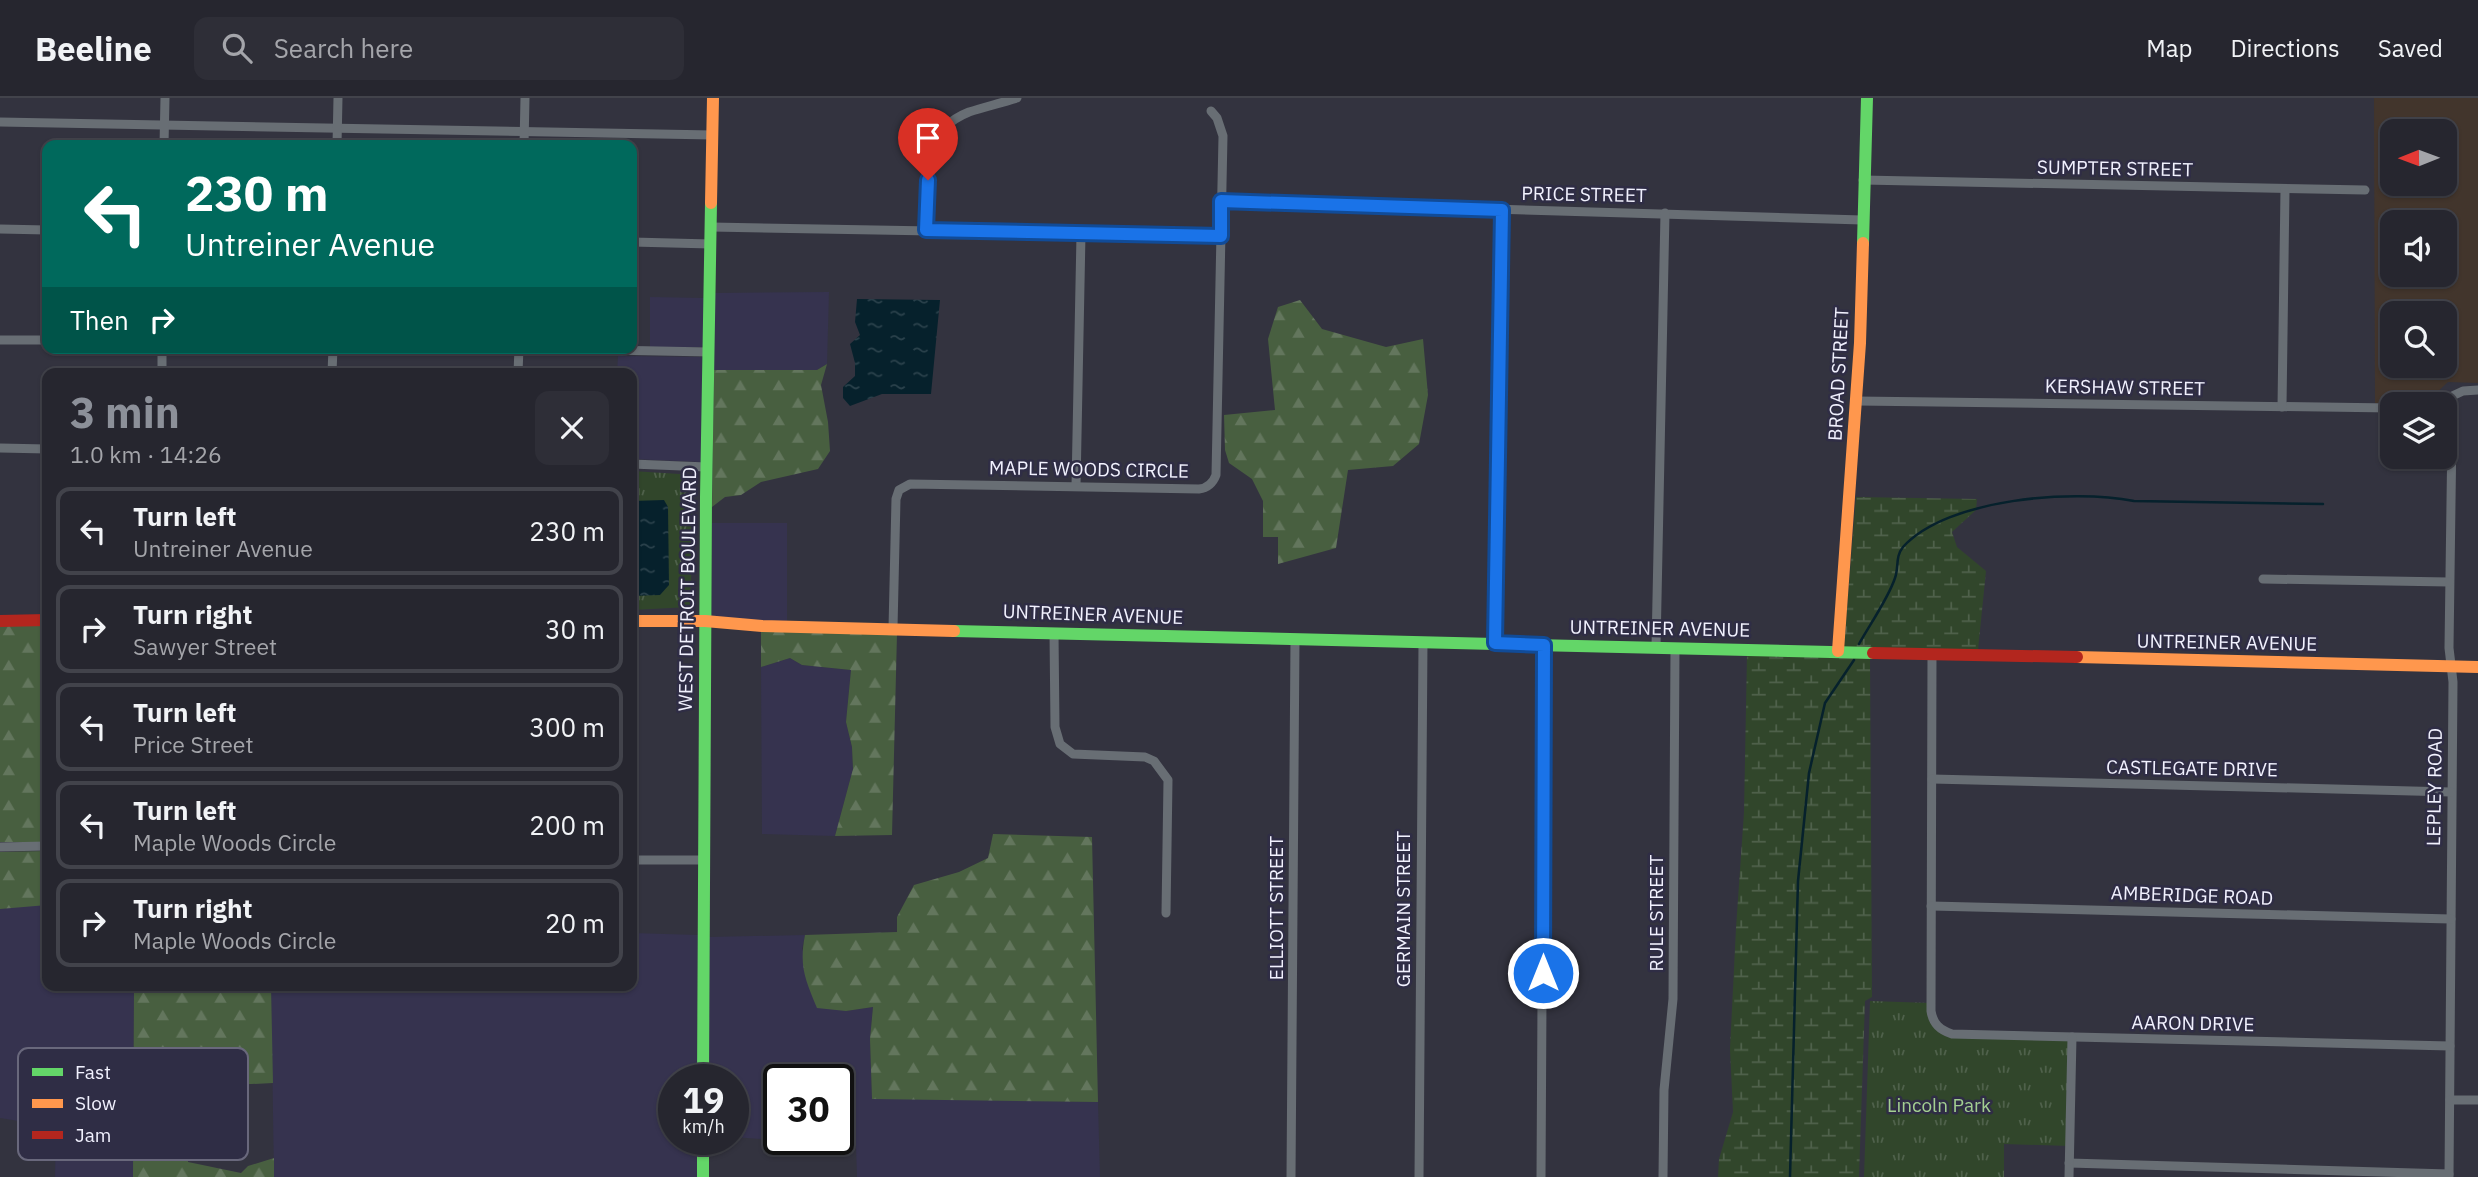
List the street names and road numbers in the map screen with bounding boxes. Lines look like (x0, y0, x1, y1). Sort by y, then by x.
street label: SUMPTER STREET (2037, 155, 2193, 181)
street label: PRICE STREET (1521, 181, 1647, 207)
street label: BROAD STREET (1823, 306, 1853, 441)
street label: KERSHAW STREET (2045, 374, 2205, 400)
street label: MAPLE WOODS CIRCLE (989, 455, 1189, 483)
street label: WEST DETROIT BOULEVARD (673, 467, 701, 711)
street label: UNTREINER AVENUE (1002, 599, 1184, 629)
street label: UNTREINER AVENUE (1569, 614, 1751, 642)
street label: UNTREINER AVENUE (2136, 628, 2318, 656)
street label: LEPLEY ROAD (2421, 728, 2447, 846)
street label: CASTLEGATE DRIVE (2106, 755, 2278, 781)
street label: GERMAIN STREET (1391, 831, 1415, 987)
street label: ELLIOTT STREET (1264, 836, 1288, 980)
street label: RULE STREET (1644, 855, 1668, 971)
street label: AMBERIDGE ROAD (2110, 880, 2274, 910)
street label: AARON DRIVE (2131, 1010, 2255, 1036)

